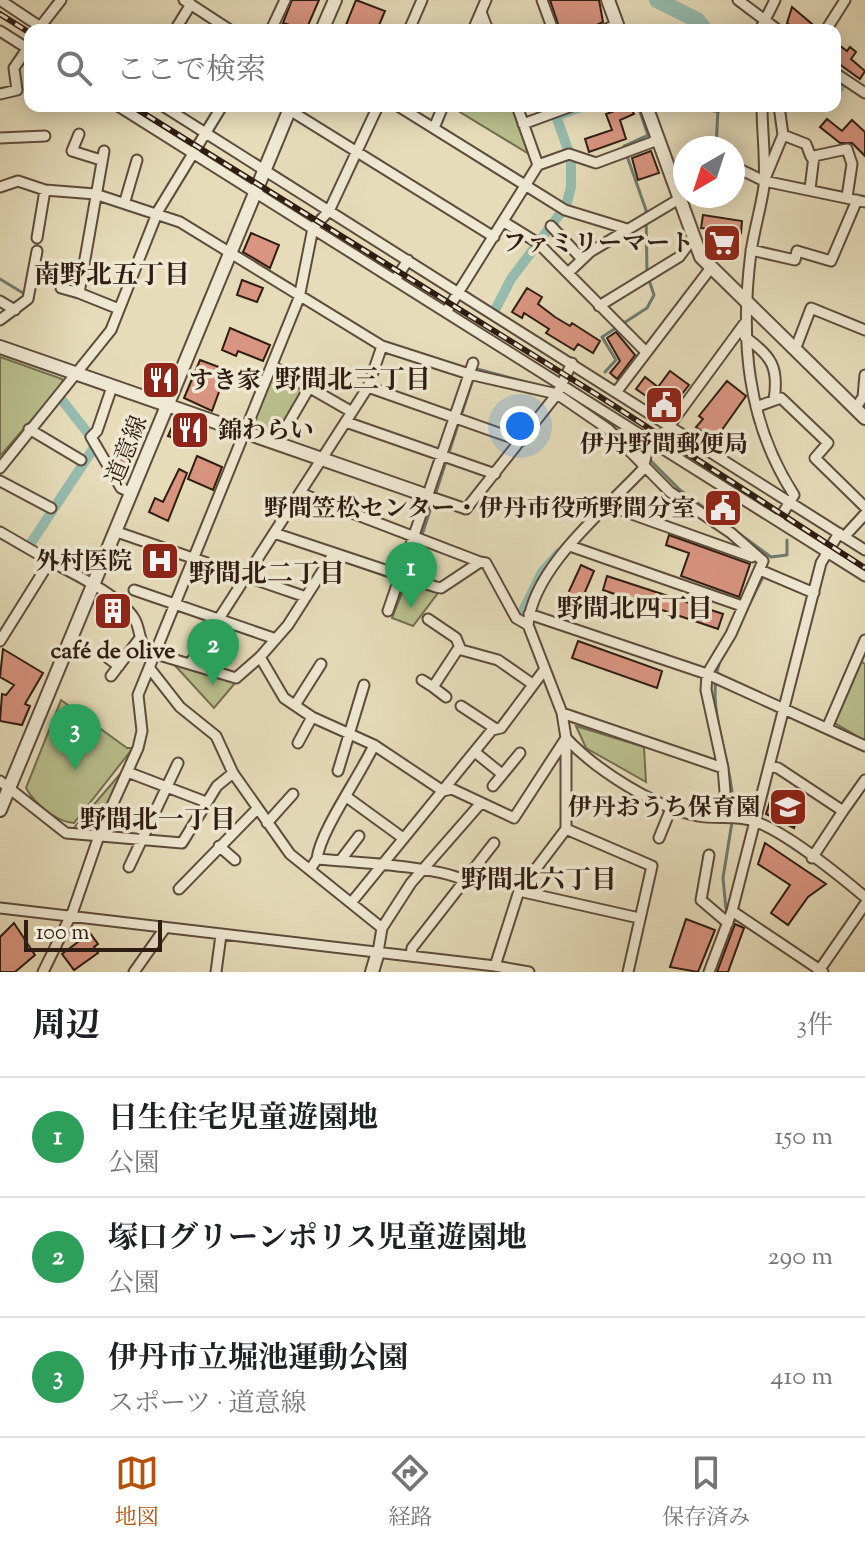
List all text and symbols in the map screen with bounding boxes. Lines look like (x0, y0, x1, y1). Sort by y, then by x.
search box (24, 24, 841, 112)
icon: search (52, 46, 96, 90)
text: ここで検索 (116, 50, 266, 93)
north arrow (673, 136, 745, 208)
supermarket icon: ファミリーマート (701, 222, 743, 264)
place label: ファミリーマート (502, 228, 694, 262)
district label: 南野北五丁目 (34, 258, 190, 295)
restaurant icon: すき家 (140, 359, 182, 401)
district label: 野間北三丁目 (275, 363, 431, 400)
place label: すき家 (189, 365, 261, 399)
public building icon: 伊丹野間郵便局 (643, 384, 685, 426)
your location (500, 406, 540, 446)
restaurant icon: 錦わらい (169, 409, 211, 451)
street label: 道意線 (99, 411, 157, 490)
place label: 錦わらい (218, 415, 314, 449)
place label: 伊丹野間郵便局 (580, 429, 748, 463)
public building icon: 野間笠松センター・伊丹市役所野間分室 (702, 487, 744, 529)
place label: 野間笠松センター・伊丹市役所野間分室 (264, 493, 695, 527)
hospital icon: 外村医院 (139, 540, 181, 582)
pin: 1 (385, 542, 437, 608)
place label: 外村医院 (36, 546, 132, 580)
district label: 野間北二丁目 (189, 557, 345, 594)
building icon: café de olive (92, 590, 134, 632)
district label: 野間北四丁目 (557, 592, 713, 629)
pin: 2 (187, 619, 239, 685)
place label: café de olive (50, 635, 176, 669)
pin: 3 (49, 704, 101, 770)
school or university icon: 伊丹おうち保育園 (767, 786, 809, 828)
place label: 伊丹おうち保育園 (568, 792, 760, 826)
district label: 野間北一丁目 (80, 803, 236, 840)
district label: 野間北六丁目 (461, 863, 617, 900)
scale bar (24, 916, 162, 952)
text: 100 m (36, 918, 89, 950)
text: 周辺 (32, 1003, 100, 1052)
text: 3件 (796, 1008, 833, 1045)
text: 日生住宅児童遊園地 (108, 1098, 378, 1141)
text: 1 (54, 1119, 62, 1156)
text: 150 m (774, 1119, 833, 1156)
text: 公園 (108, 1146, 160, 1183)
text: 塚口グリーンポリス児童遊園地 (108, 1218, 527, 1261)
text: 2 (52, 1239, 64, 1276)
text: 290 m (767, 1239, 833, 1276)
text: 公園 (108, 1266, 160, 1303)
text: 伊丹市立堀池運動公園 (108, 1338, 408, 1381)
text: 3 (53, 1359, 63, 1396)
text: 410 m (771, 1359, 833, 1396)
text: スポーツ · 道意線 (108, 1386, 307, 1423)
tab: 地図 (115, 1451, 159, 1535)
tab: 経路 (388, 1451, 432, 1535)
tab: 保存済み (662, 1451, 750, 1535)

